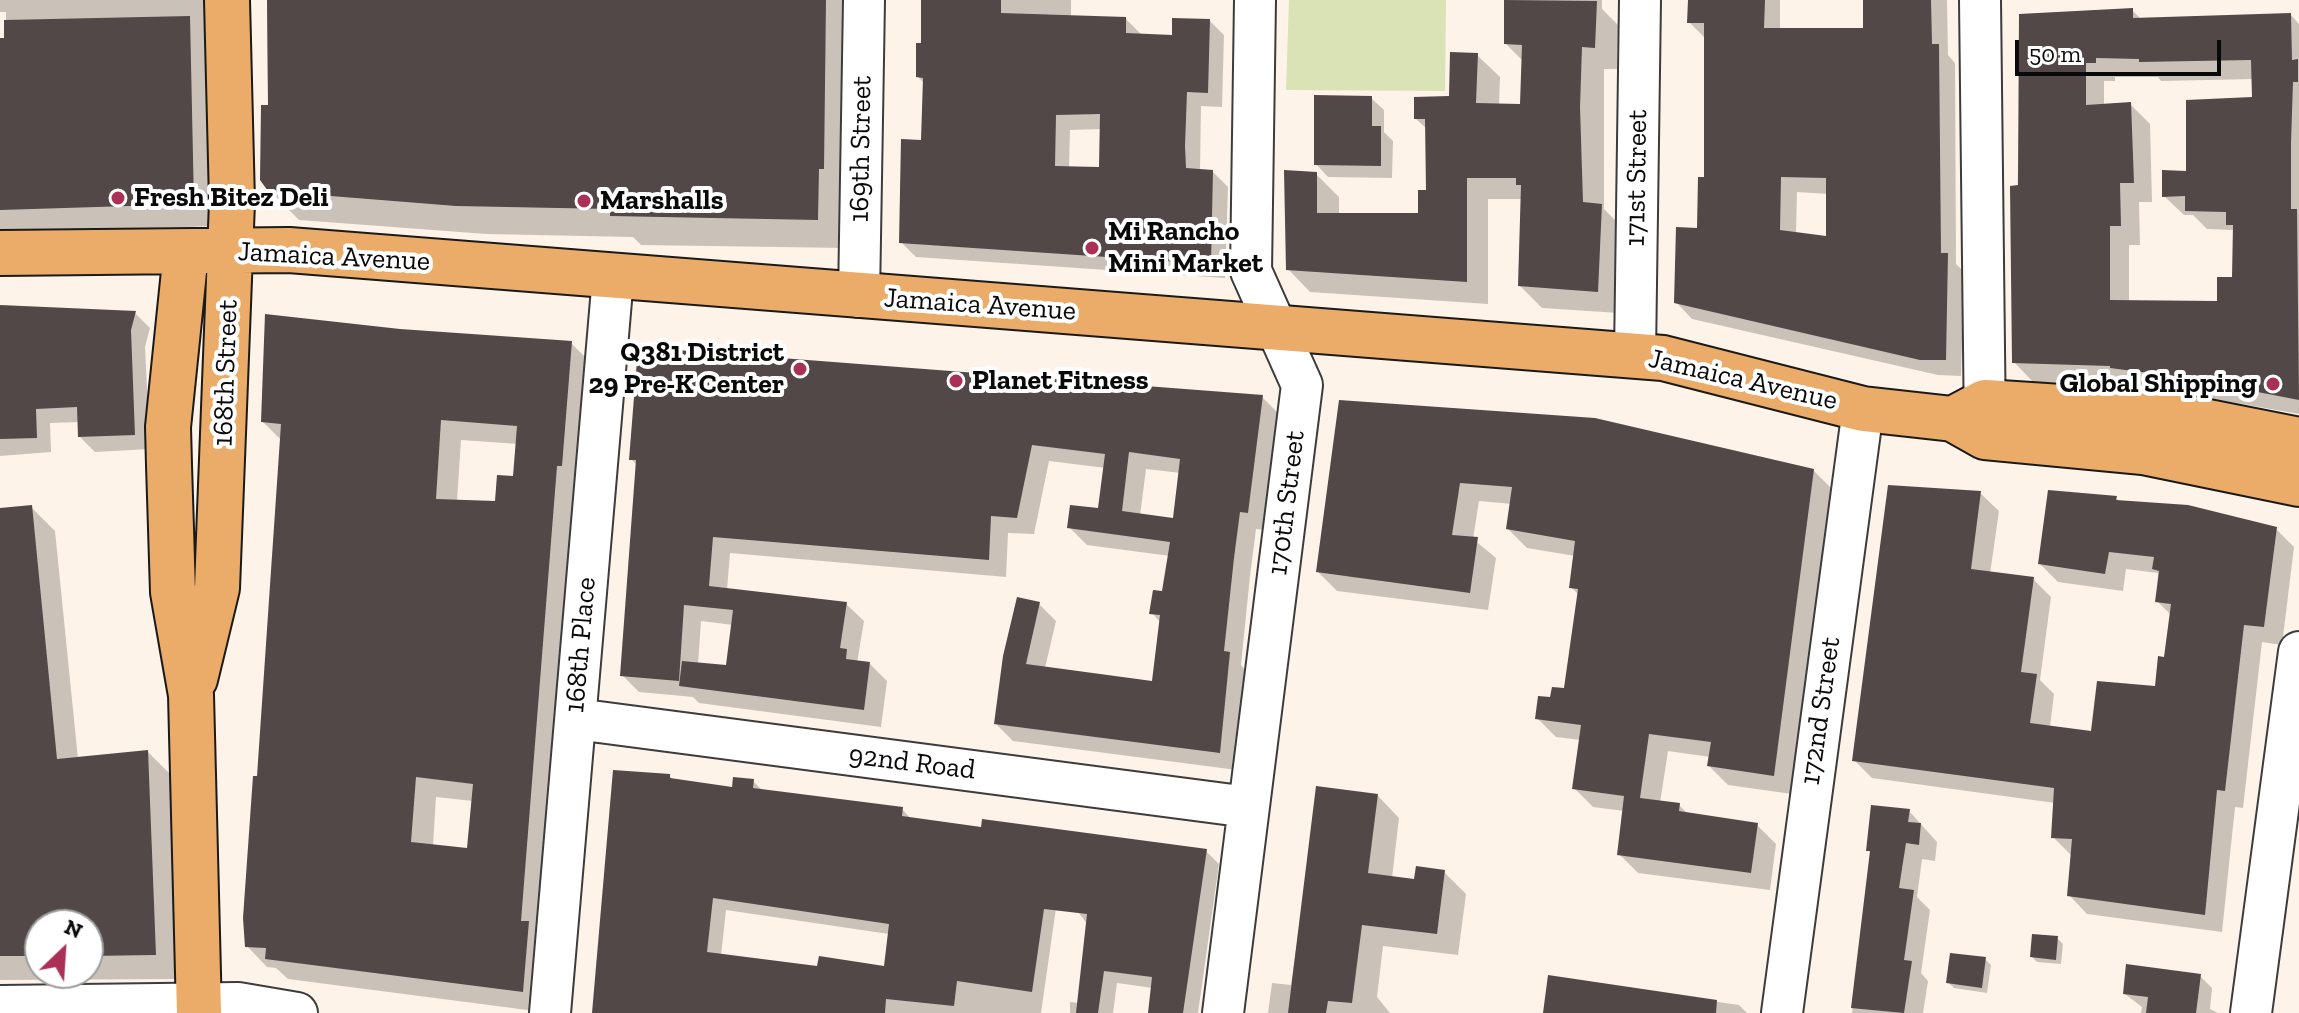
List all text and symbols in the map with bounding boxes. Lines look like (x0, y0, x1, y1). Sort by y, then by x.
scale bar (2019, 24, 2225, 74)
text: 50 m (2029, 39, 2081, 68)
street label: 169th Street (843, 75, 879, 223)
street label: 171st Street (1619, 109, 1655, 247)
place label: Fresh Bitez Deli (134, 181, 329, 215)
place label: Marshalls (600, 184, 724, 218)
marker: Fresh Bitez Deli (109, 189, 127, 207)
marker: Marshalls (575, 192, 593, 210)
place label: Mi Rancho Mini Market (1108, 215, 1263, 281)
street label: Jamaica Avenue (237, 235, 431, 279)
marker: Mi Rancho Mini Market (1083, 239, 1101, 257)
street label: Jamaica Avenue (883, 282, 1077, 328)
street label: 168th Street (207, 299, 245, 447)
place label: Q381 District 29 Pre-K Center (588, 336, 784, 402)
street label: Jamaica Avenue (1645, 342, 1841, 418)
marker: Q381 District 29 Pre-K Center (791, 360, 809, 378)
place label: Planet Fitness (972, 364, 1149, 398)
place label: Global Shipping (2059, 367, 2257, 401)
marker: Planet Fitness (947, 372, 965, 390)
marker: Global Shipping (2264, 375, 2282, 393)
street label: 170th Street (1261, 429, 1313, 577)
street label: 168th Place (558, 576, 604, 714)
street label: 172nd Street (1794, 635, 1848, 787)
street label: 92nd Road (847, 739, 977, 787)
north arrow (24, 909, 104, 989)
text: N (60, 913, 87, 944)

